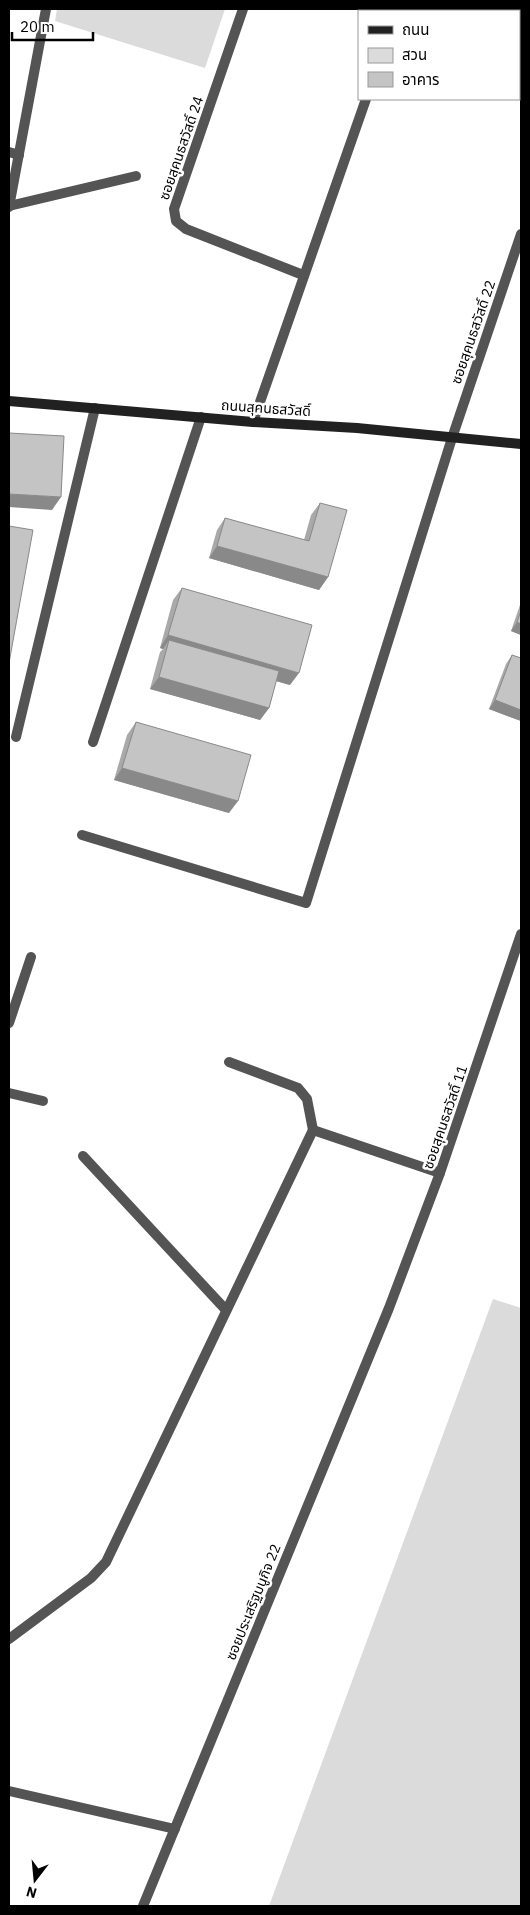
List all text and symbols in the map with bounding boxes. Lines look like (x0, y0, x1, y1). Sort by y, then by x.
scale bar (12, 10, 94, 42)
legend (358, 10, 520, 100)
text: 20 m (20, 17, 55, 36)
text: ถนน (402, 20, 429, 39)
text: สวน (402, 45, 427, 64)
text: อาคาร (402, 70, 439, 89)
street label: ซอยสุคนธสวัสดิ์ 24 (155, 94, 207, 202)
street label: ซอยสุคนธสวัสดิ์ 22 (447, 278, 499, 386)
street label: ถนนสุคนธสวัสดิ์ (221, 396, 311, 420)
street label: ซอยสุคนธสวัสดิ์ 11 (419, 1063, 471, 1171)
street label: ซอยประเสริฐมนูกิจ 22 (221, 1541, 285, 1663)
north arrow (10, 1855, 60, 1905)
text: N (24, 1882, 39, 1903)

